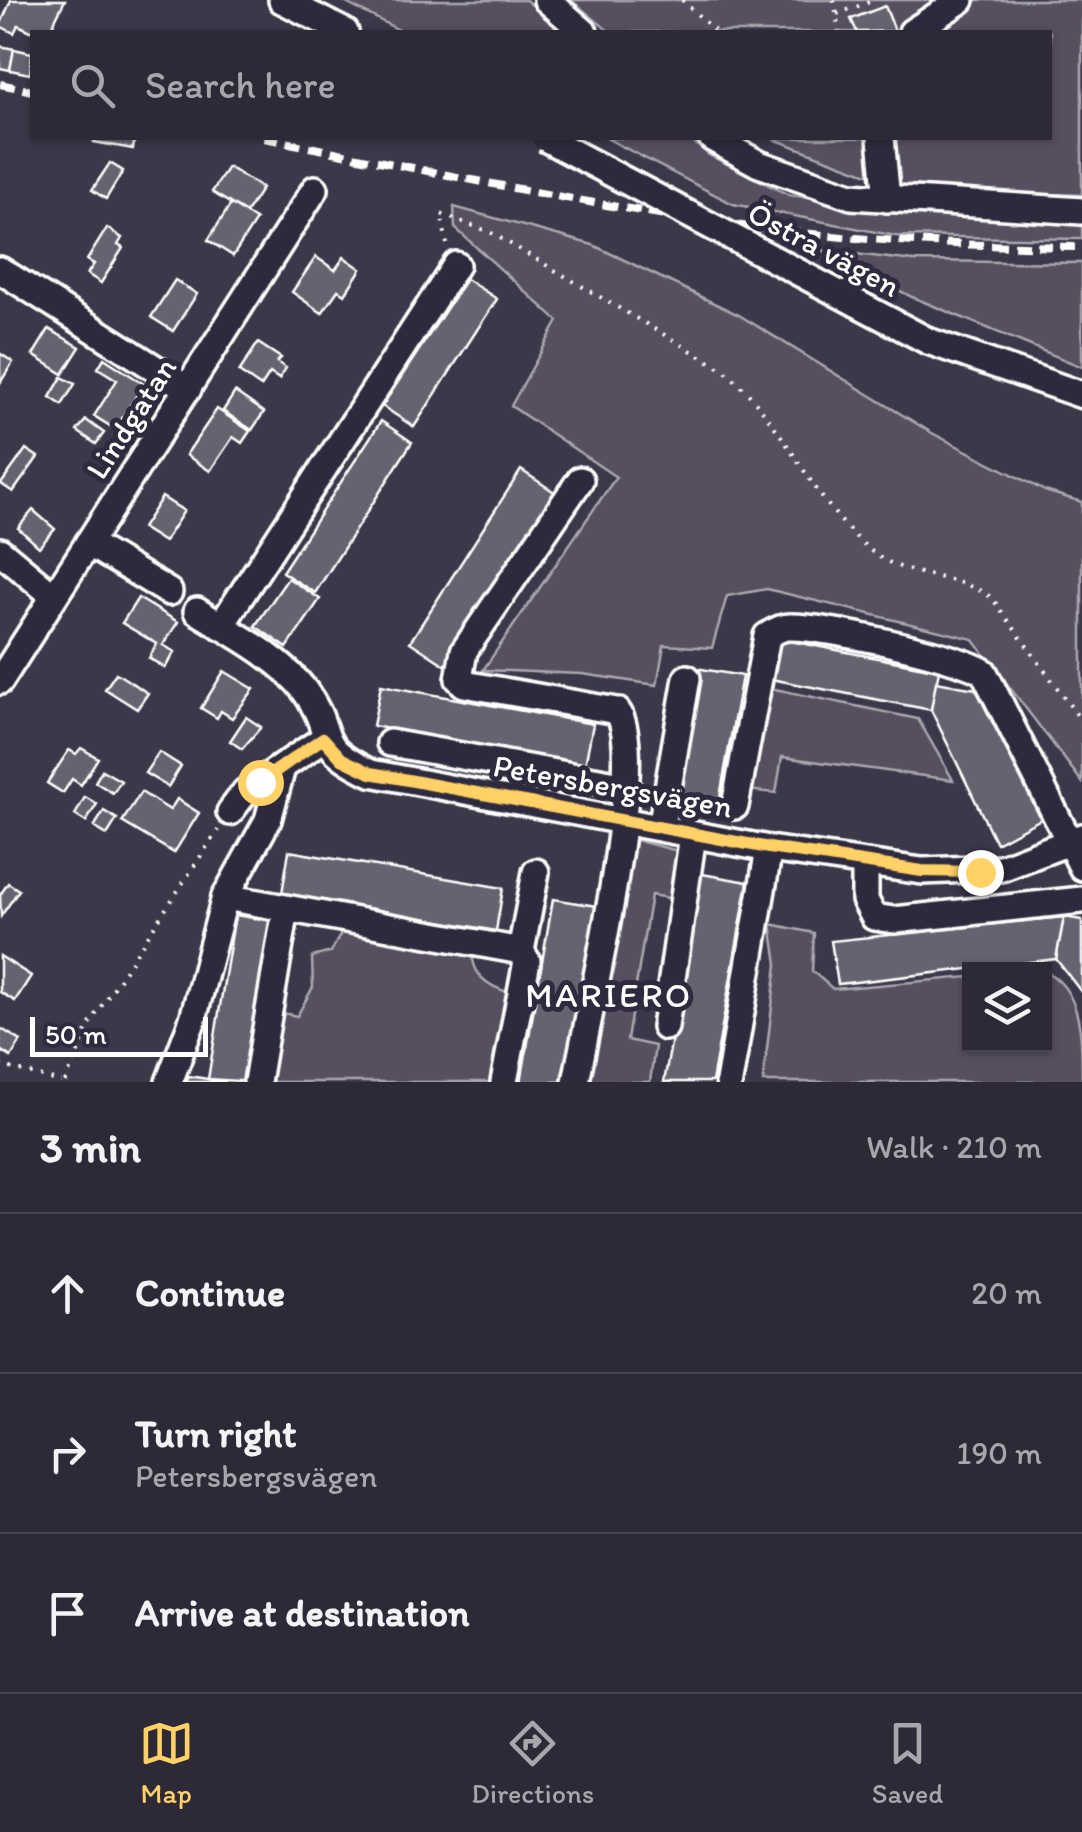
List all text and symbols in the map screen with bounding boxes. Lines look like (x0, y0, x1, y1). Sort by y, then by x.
search box (30, 30, 1052, 140)
icon: search (65, 58, 120, 113)
text: Search here (145, 62, 336, 108)
street label: Östra vägen (741, 193, 907, 305)
street label: Lindgatan (78, 350, 184, 486)
street label: Petersbergsvägen (490, 746, 736, 826)
route start (238, 760, 284, 806)
route end (958, 850, 1004, 896)
map controls (962, 962, 1052, 1052)
button: layers (962, 962, 1052, 1052)
district label: MARIERO (525, 974, 693, 1016)
scale bar (30, 1012, 208, 1056)
text: 50 m (45, 1017, 107, 1051)
text: 3 min (40, 1122, 141, 1173)
text: Walk · 210 m (866, 1128, 1042, 1166)
icon: ahead (40, 1266, 95, 1321)
text: Continue (135, 1270, 285, 1316)
text: 20 m (971, 1274, 1042, 1312)
text: Turn right (135, 1411, 297, 1457)
icon: right (40, 1426, 95, 1481)
text: 190 m (957, 1434, 1042, 1472)
text: Petersbergsvägen (135, 1457, 377, 1495)
icon: arrive (40, 1586, 95, 1641)
text: Arrive at destination (135, 1590, 470, 1636)
tab: Map (139, 1716, 194, 1810)
tab: Directions (471, 1716, 594, 1810)
tab: Saved (872, 1716, 943, 1810)

